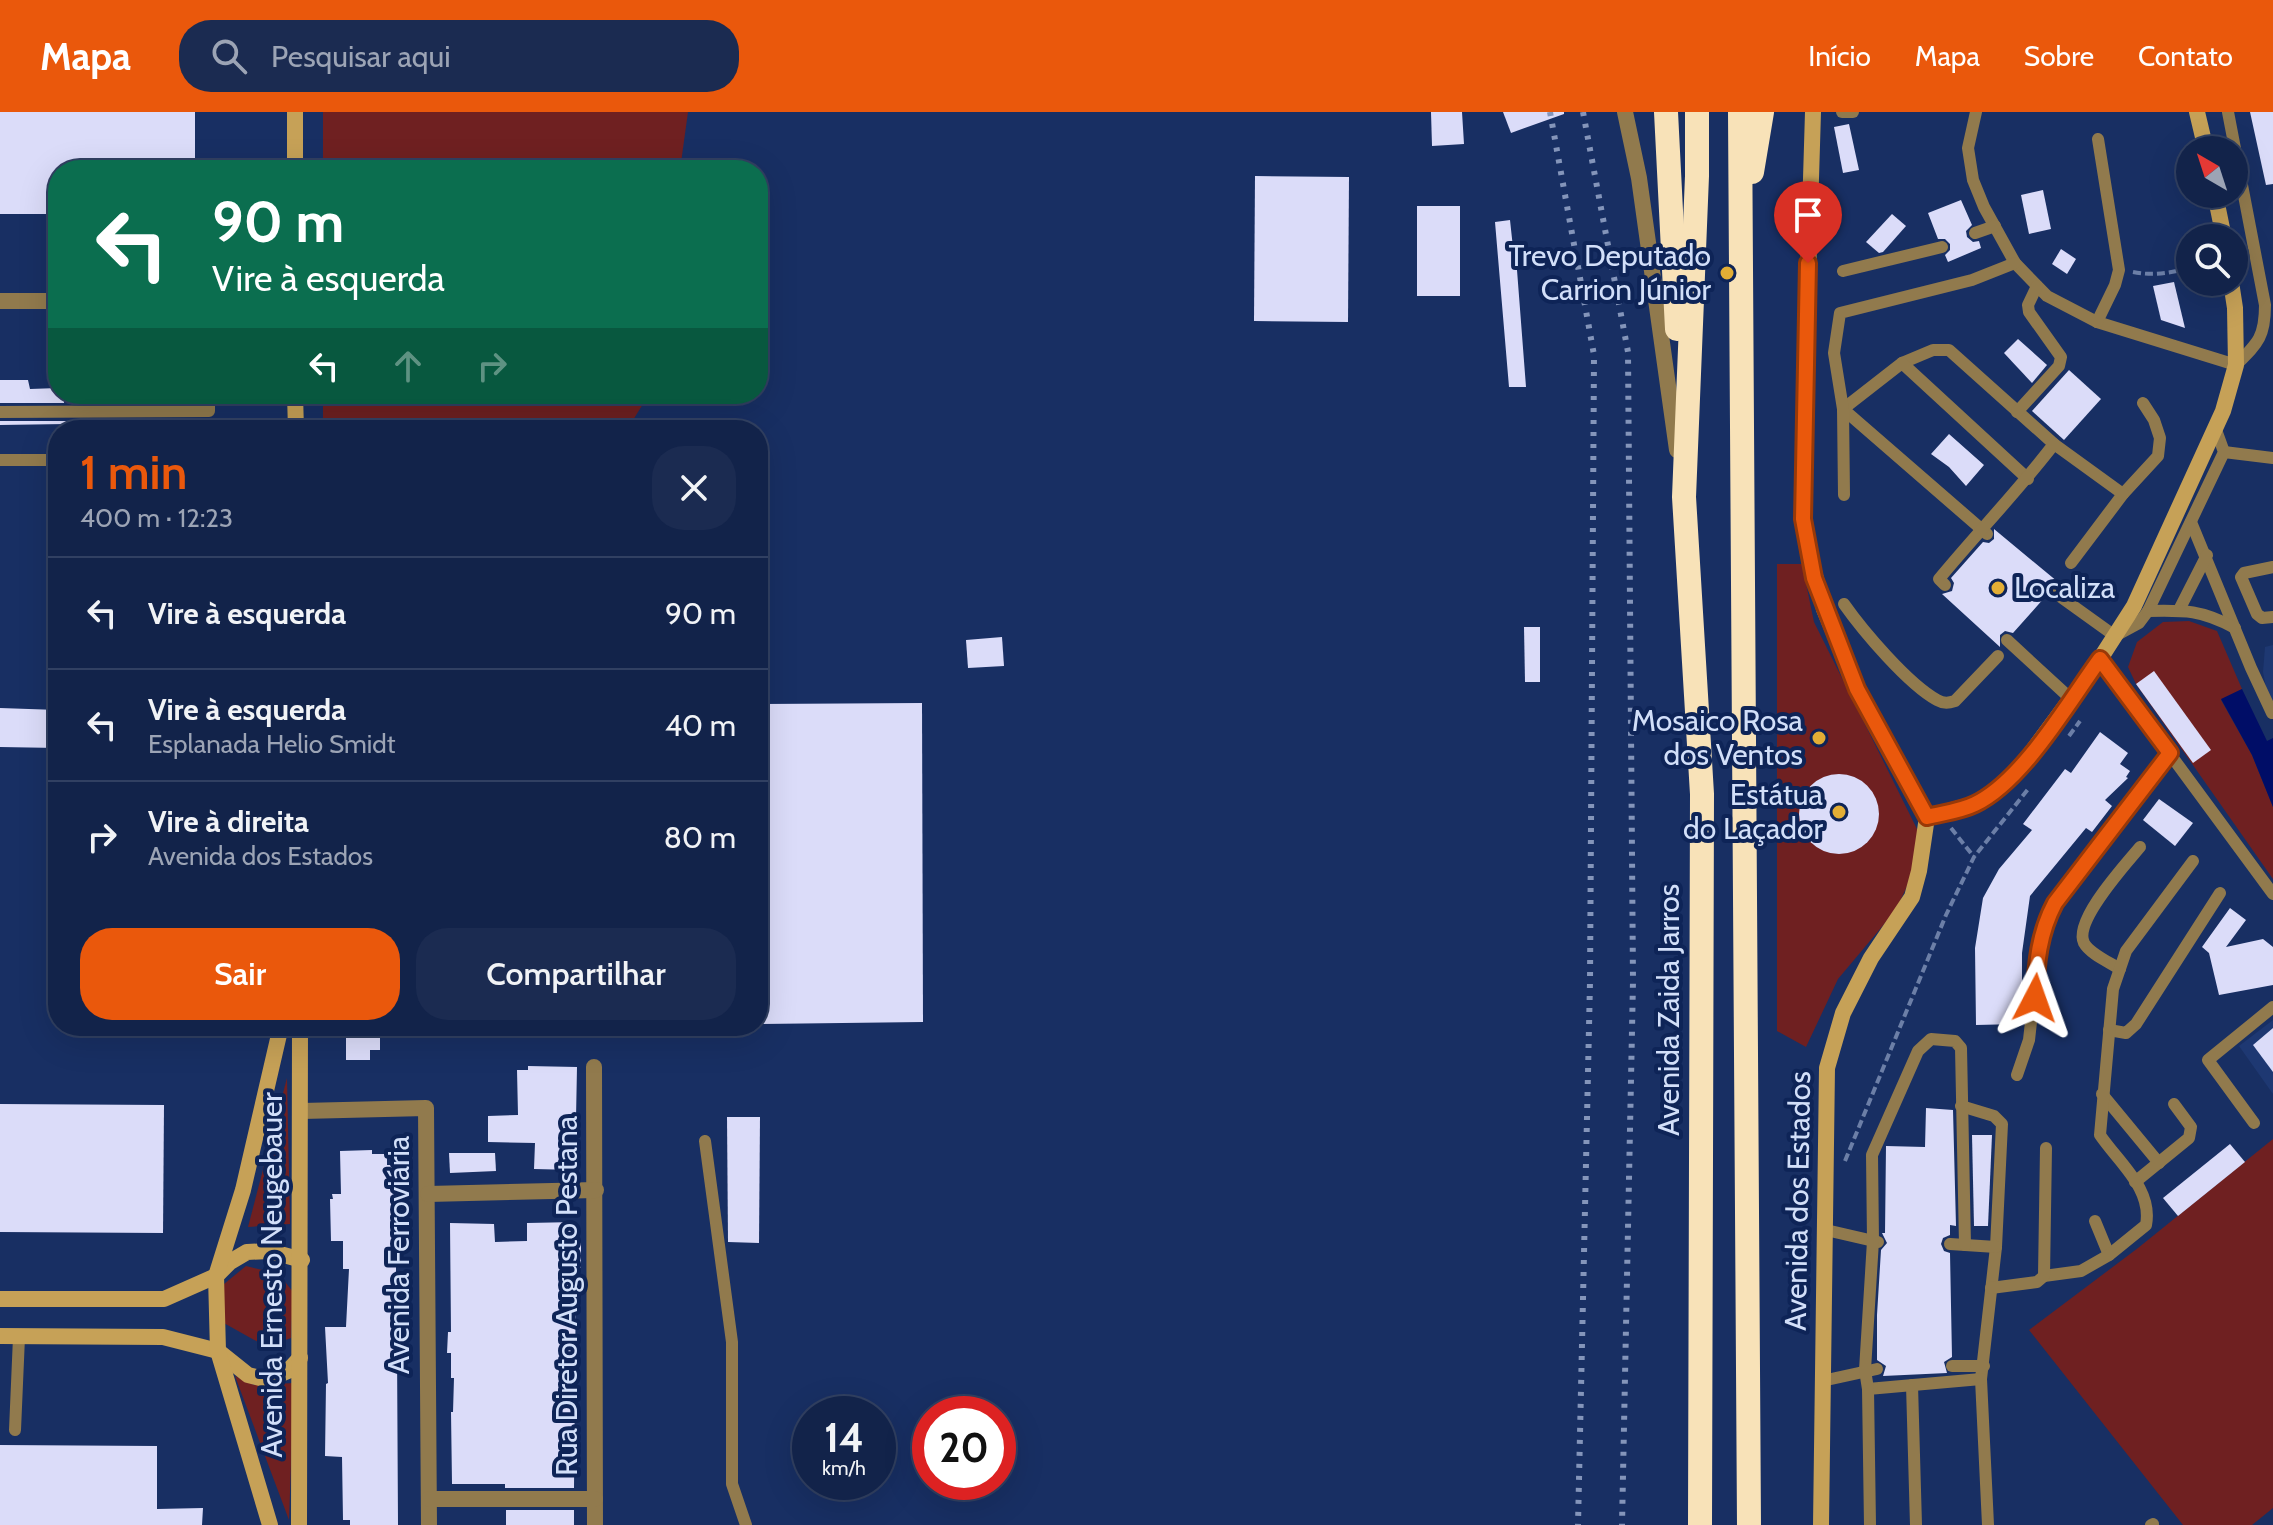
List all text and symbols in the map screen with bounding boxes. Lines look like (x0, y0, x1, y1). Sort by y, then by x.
search box (179, 20, 739, 92)
text: Mapa (40, 33, 131, 80)
icon: search (207, 34, 251, 78)
text: Pesquisar aqui (271, 38, 451, 75)
text: Início (1808, 39, 1871, 73)
text: Mapa (1915, 39, 1980, 73)
text: Sobre (2024, 39, 2094, 73)
text: Contato (2138, 39, 2233, 73)
north arrow (2176, 136, 2248, 208)
map controls (2176, 136, 2248, 296)
pin (1774, 181, 1842, 263)
text: 90 m (212, 188, 344, 256)
icon: left (80, 192, 184, 296)
icon: arrive (1786, 193, 1830, 237)
button: search (2176, 224, 2248, 296)
place label: Trevo Deputado Carrion Júnior (1508, 237, 1712, 308)
text: Vire à esquerda (212, 256, 445, 300)
marker: Trevo Deputado Carrion Júnior (1718, 264, 1736, 282)
icon: left (302, 344, 346, 388)
icon: ahead (386, 344, 430, 388)
icon: right (470, 344, 514, 388)
text: 1 min (80, 443, 187, 501)
button: close (652, 446, 736, 530)
text: 400 m · 12:23 (80, 502, 233, 534)
place label: Localiza (2014, 569, 2116, 606)
marker: Localiza (1989, 579, 2007, 597)
icon: left (80, 591, 124, 635)
text: Vire à esquerda (148, 595, 346, 632)
text: 90 m (665, 595, 736, 632)
text: Vire à esquerda (148, 691, 346, 728)
place label: Mosaico Rosa dos Ventos (1632, 702, 1804, 773)
icon: left (80, 703, 124, 747)
text: 40 m (665, 707, 736, 744)
text: Esplanada Helio Smidt (148, 728, 396, 760)
marker: Mosaico Rosa dos Ventos (1810, 729, 1828, 747)
place label: Estátua do Laçador (1683, 776, 1824, 847)
text: Vire à direita (148, 803, 309, 840)
marker: Estátua do Laçador (1830, 803, 1848, 821)
icon: right (80, 815, 124, 859)
text: 80 m (664, 819, 736, 856)
text: Avenida dos Estados (148, 840, 373, 872)
street label: Avenida Zaida Jarros (1650, 884, 1687, 1136)
button: Sair (80, 928, 400, 1020)
button: Compartilhar (416, 928, 736, 1020)
position arrow (1993, 956, 2077, 1040)
street label: Avenida dos Estados (1777, 1071, 1818, 1331)
street label: Avenida Ernesto Neugebauer (253, 1092, 290, 1458)
street label: Rua Diretor Augusto Pestana (548, 1115, 585, 1476)
street label: Avenida Ferroviária (380, 1135, 417, 1374)
speed limit sign: 20 (912, 1396, 1016, 1500)
text: 14 (824, 1413, 864, 1462)
text: km/h (822, 1456, 866, 1480)

